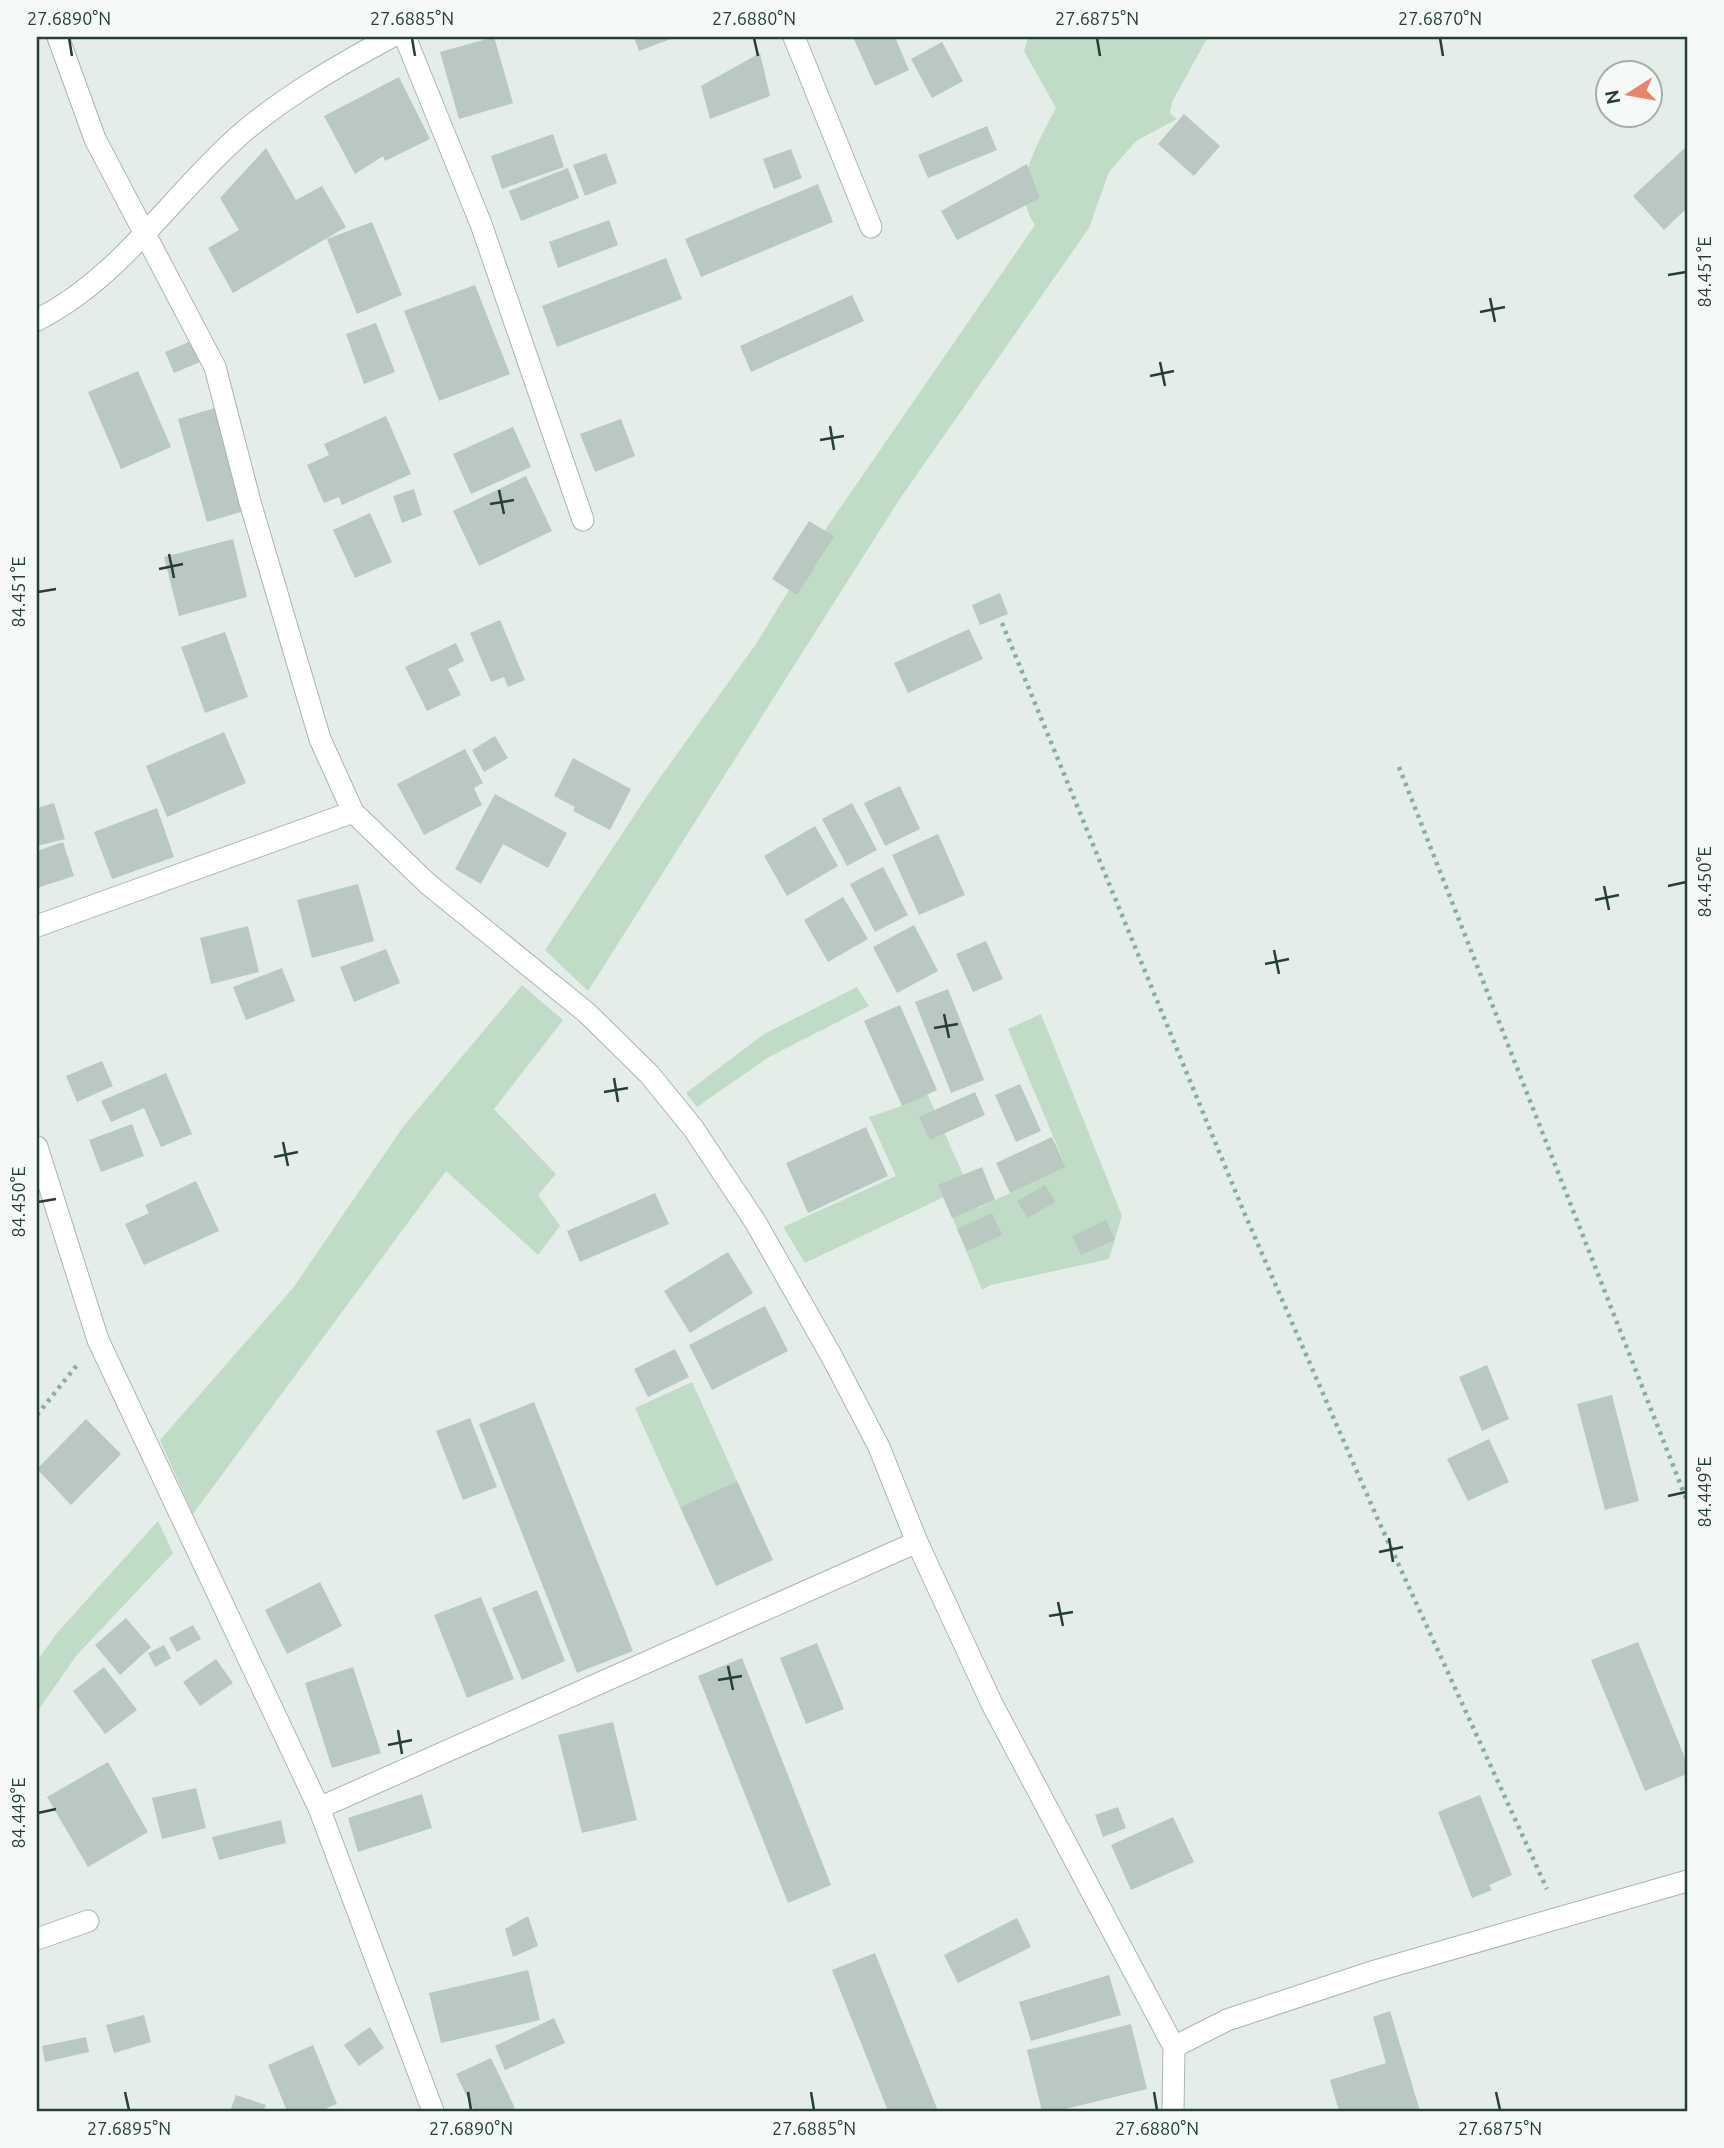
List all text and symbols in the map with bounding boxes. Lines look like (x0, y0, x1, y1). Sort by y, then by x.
text: 27.6890°N (27, 8, 111, 28)
text: 27.6885°N (370, 8, 454, 28)
text: 27.6880°N (712, 8, 796, 28)
text: 27.6875°N (1055, 8, 1139, 28)
text: 27.6870°N (1398, 8, 1482, 28)
north arrow (1594, 60, 1664, 130)
text: N (1600, 88, 1624, 106)
text: 84.451°E (1694, 236, 1714, 308)
text: 84.451°E (8, 556, 28, 628)
text: 84.450°E (1694, 846, 1714, 918)
text: 84.450°E (8, 1166, 28, 1238)
text: 84.449°E (1694, 1456, 1714, 1528)
text: 84.449°E (8, 1777, 28, 1849)
text: 27.6895°N (87, 2118, 171, 2138)
text: 27.6890°N (429, 2118, 513, 2138)
text: 27.6885°N (772, 2118, 856, 2138)
text: 27.6880°N (1115, 2118, 1199, 2138)
text: 27.6875°N (1458, 2118, 1542, 2138)

